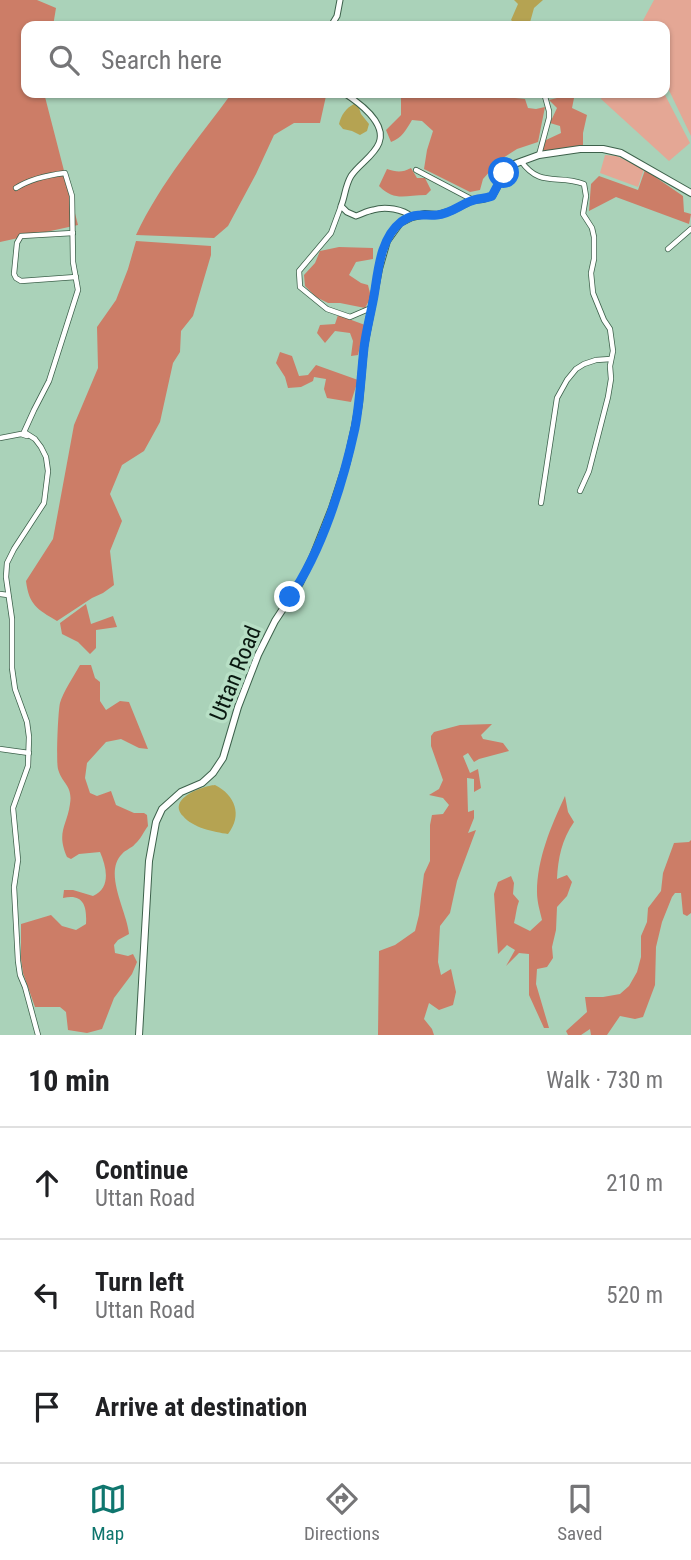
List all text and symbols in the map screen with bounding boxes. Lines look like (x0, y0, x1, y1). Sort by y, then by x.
search box (21, 21, 670, 98)
icon: search (45, 41, 83, 79)
text: Search here (101, 45, 222, 75)
route start (488, 157, 519, 188)
route end (274, 581, 305, 612)
street label: Uttan Road (204, 622, 267, 725)
text: 10 min (28, 1063, 110, 1098)
text: Walk · 730 m (546, 1067, 663, 1094)
text: Continue (95, 1155, 188, 1185)
icon: ahead (28, 1164, 66, 1202)
text: 210 m (606, 1170, 663, 1197)
text: Uttan Road (95, 1185, 195, 1212)
text: Turn left (95, 1267, 184, 1297)
icon: left (28, 1276, 66, 1314)
text: 520 m (606, 1282, 663, 1309)
text: Uttan Road (95, 1297, 195, 1324)
icon: arrive (28, 1388, 66, 1426)
text: Arrive at destination (95, 1392, 307, 1422)
tab: Map (89, 1480, 127, 1545)
tab: Directions (304, 1480, 380, 1545)
tab: Saved (557, 1480, 602, 1545)

